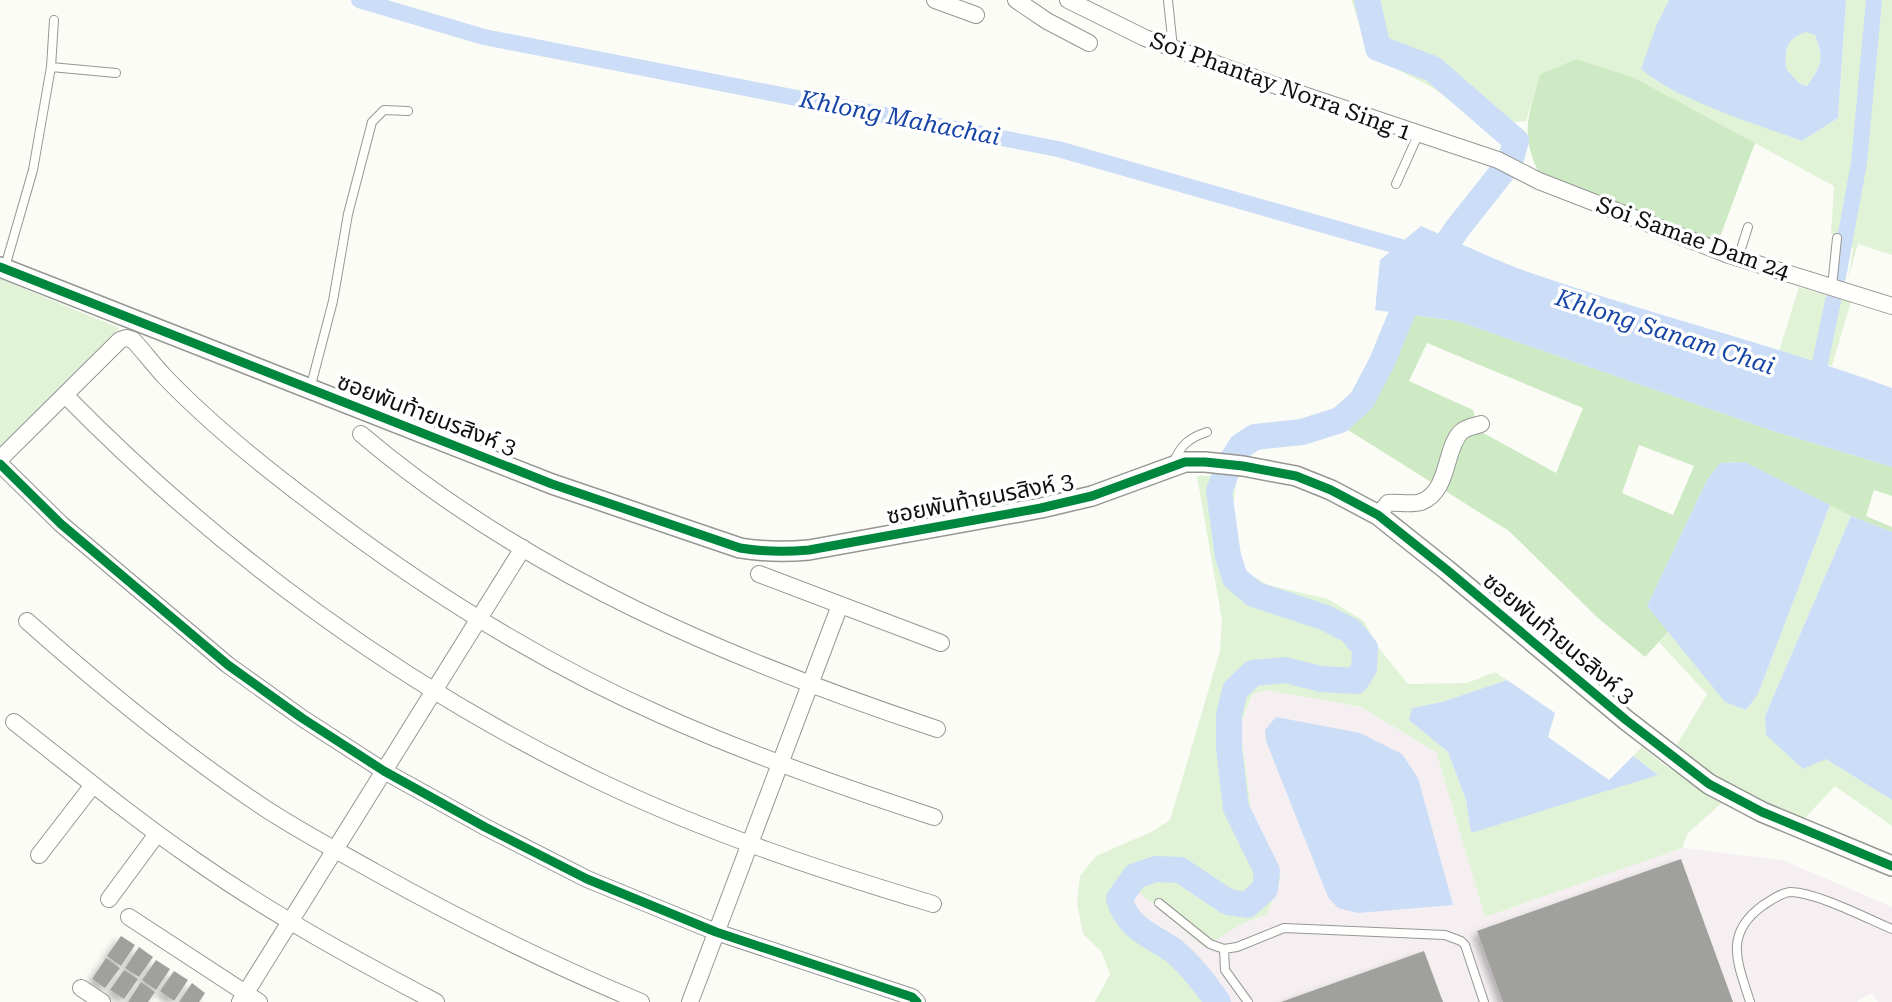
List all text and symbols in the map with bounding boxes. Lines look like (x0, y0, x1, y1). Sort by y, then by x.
street label: Soi Phantay Norra Sing 1 (1147, 27, 1415, 146)
water label: Khlong Mahachai (796, 85, 1003, 151)
street label: Soi Samae Dam 24 (1593, 191, 1793, 286)
water label: Khlong Sanam Chai (1551, 283, 1778, 381)
street label: ซอยพันท้ายนรสิงห์ 3 (333, 368, 520, 461)
street label: ซอยพันท้ายนรสิงห์ 3 (884, 467, 1076, 530)
street label: ซอยพันท้ายนรสิงห์ 3 (1477, 567, 1640, 710)

